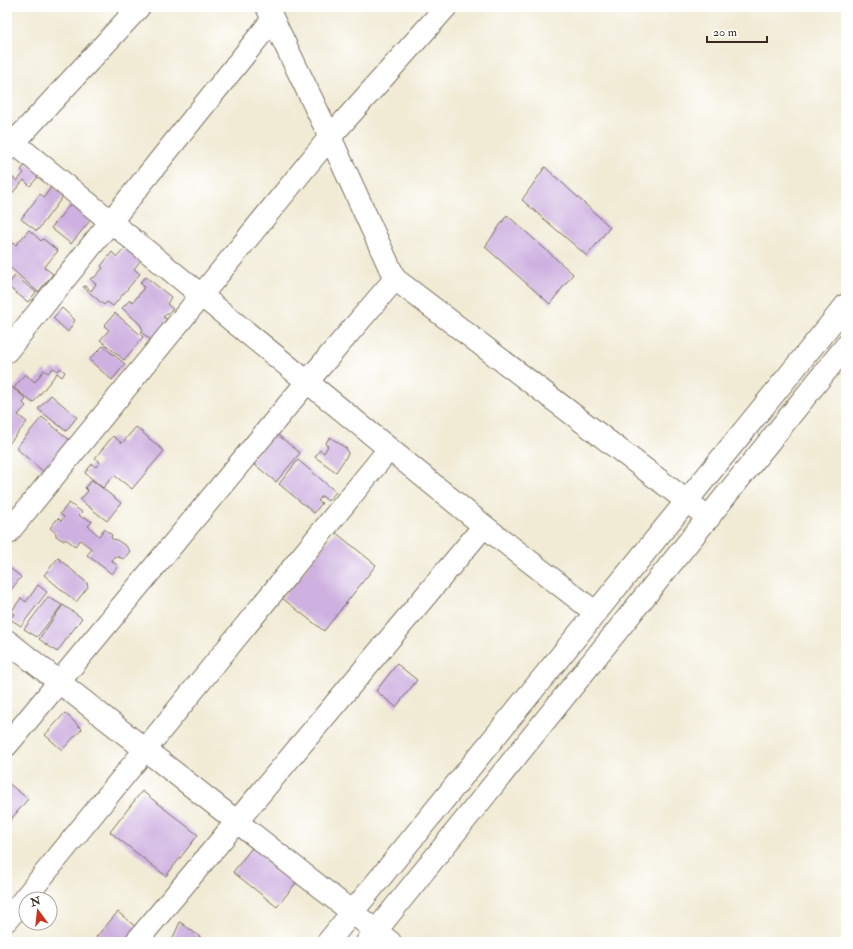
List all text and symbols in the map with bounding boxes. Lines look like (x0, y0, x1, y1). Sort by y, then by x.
scale bar (707, 18, 767, 44)
text: 20 m (713, 25, 738, 40)
north arrow (18, 891, 58, 931)
text: N (28, 894, 43, 910)

